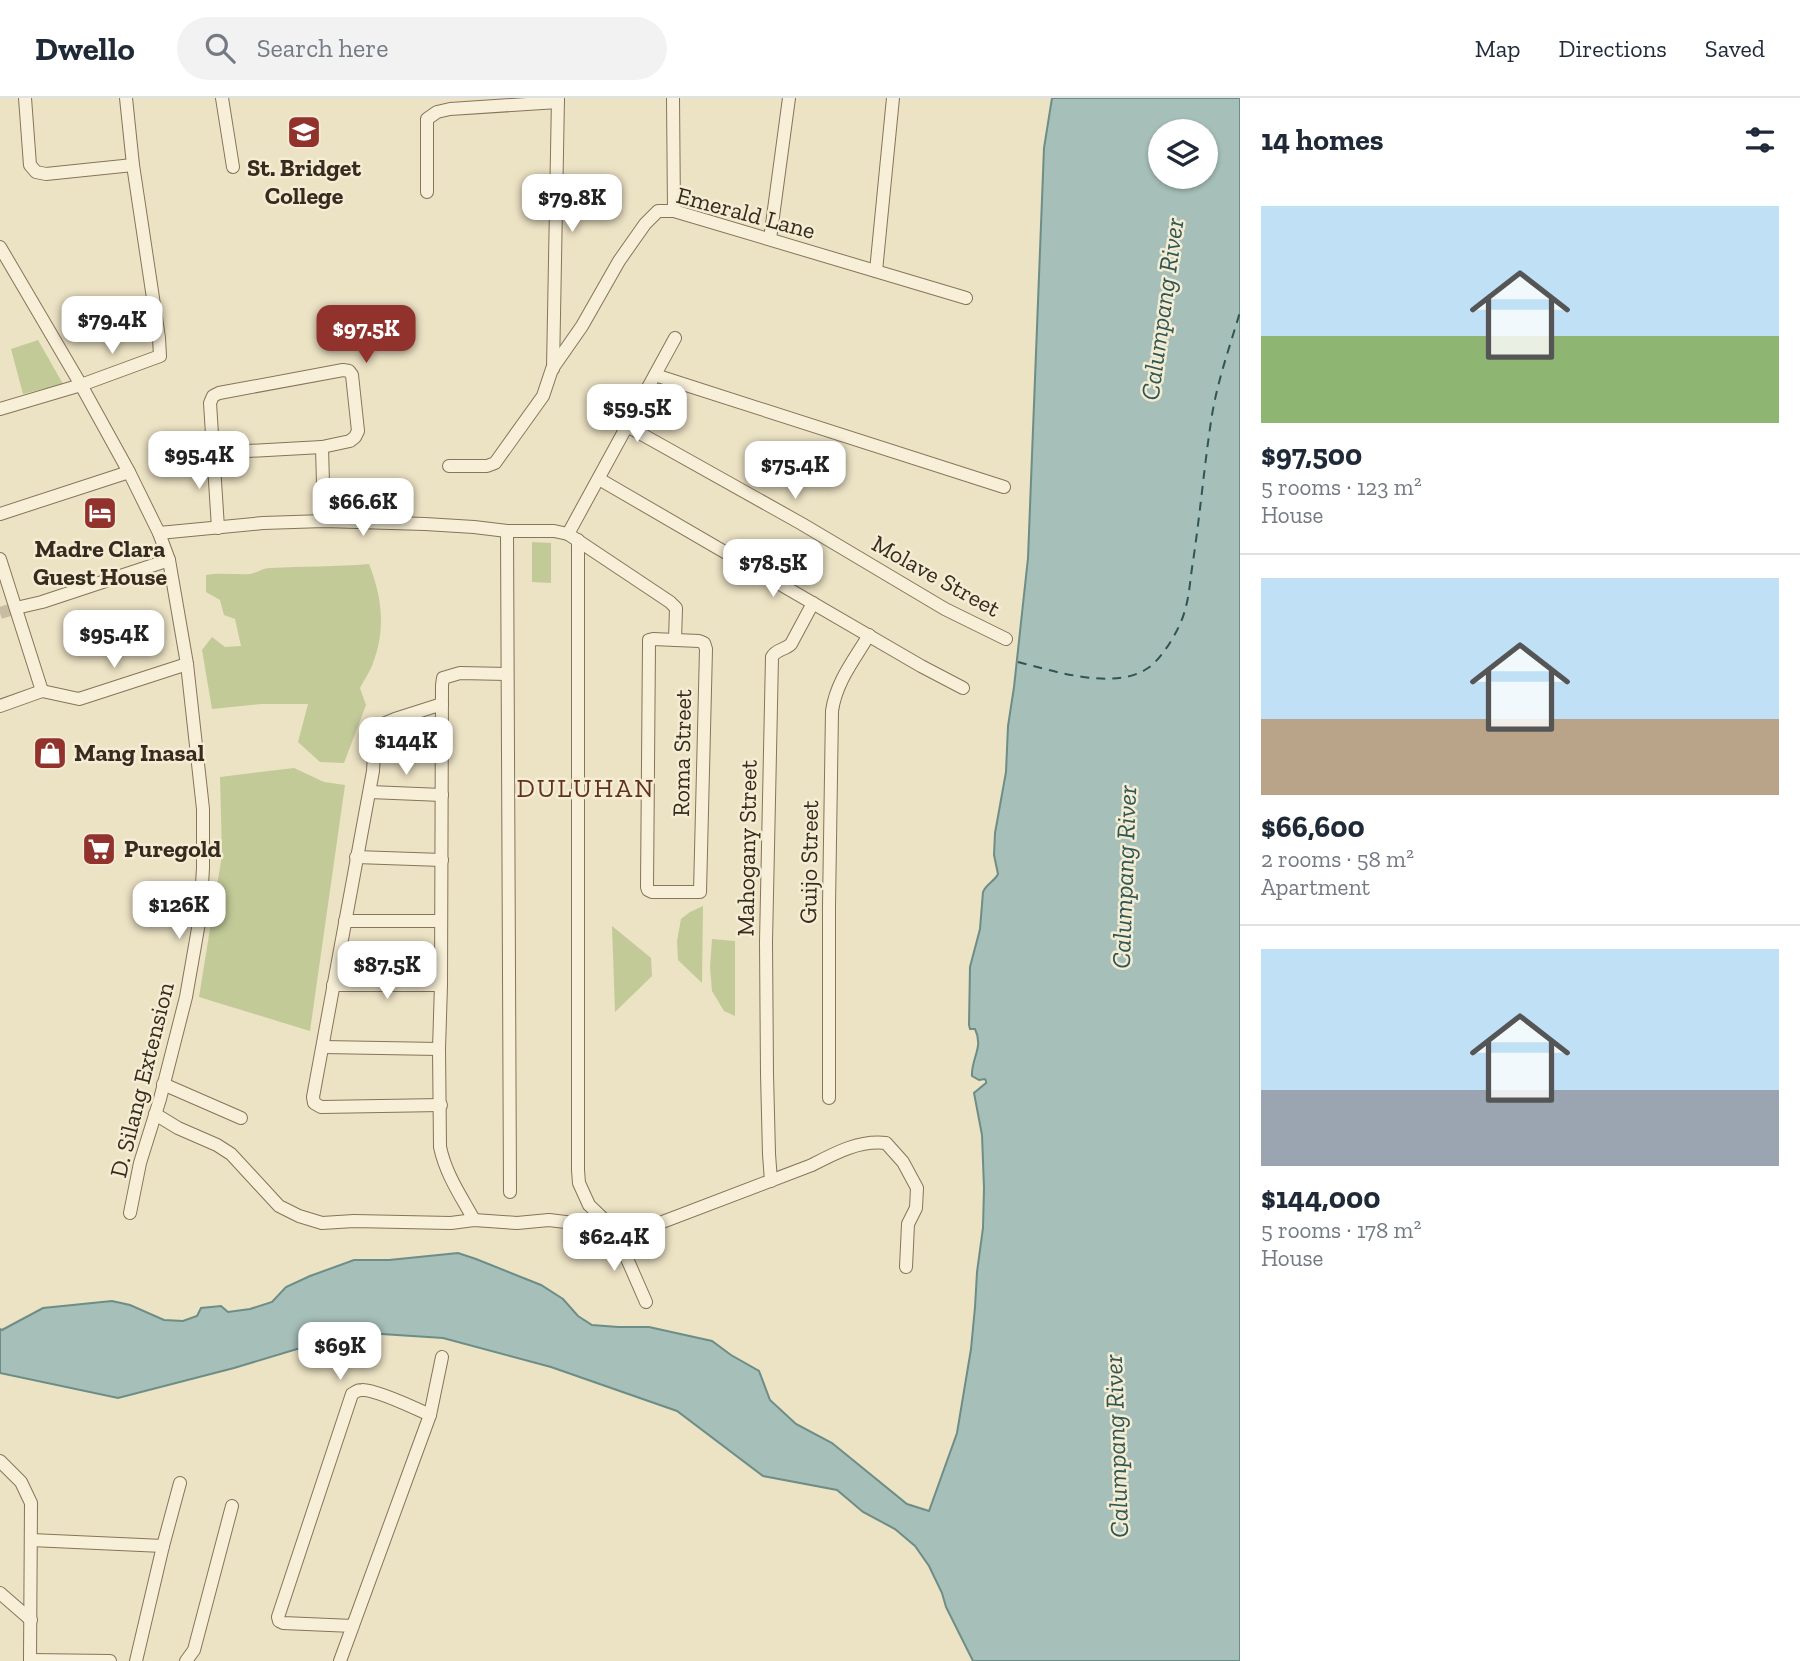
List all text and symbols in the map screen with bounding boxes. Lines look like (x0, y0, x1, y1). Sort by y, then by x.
search box (177, 17, 667, 80)
text: Dwello (35, 29, 135, 68)
icon: search (201, 29, 239, 67)
text: Search here (257, 32, 388, 64)
text: Map (1475, 34, 1521, 63)
text: Directions (1559, 34, 1667, 63)
text: Saved (1705, 34, 1765, 63)
school or university icon: St. Bridget College (285, 113, 323, 151)
map controls (1148, 119, 1218, 189)
button: layers (1148, 119, 1218, 189)
icon: filters (1741, 121, 1779, 159)
text: 14 homes (1261, 122, 1384, 158)
place label: St. Bridget College (247, 153, 361, 210)
pin: $79.8K (515, 174, 629, 234)
street label: Emerald Lane (674, 180, 819, 245)
text: $79.8K (538, 183, 606, 211)
water label: Calumpang River (1133, 216, 1191, 402)
icon: home (1457, 252, 1583, 378)
pin: $79.4K (55, 296, 169, 356)
text: $79.4K (78, 305, 146, 333)
pin: $97.5K (309, 306, 423, 365)
text: $97.5K (333, 314, 399, 342)
pin: $59.5K (580, 384, 694, 444)
text: $59.5K (603, 393, 671, 421)
pin: $95.4K (142, 432, 256, 491)
text: $97,500 (1261, 437, 1362, 473)
text: $95.4K (164, 440, 234, 468)
pin: $75.4K (738, 442, 852, 501)
text: $75.4K (761, 450, 829, 478)
text: 5 rooms · 123 m² (1261, 473, 1422, 501)
pin: $66.6K (306, 478, 420, 538)
text: $66.6K (329, 487, 397, 515)
hotel icon: Madre Clara Guest House (81, 494, 119, 532)
text: House (1261, 501, 1323, 529)
street label: Molave Street (867, 528, 1006, 623)
place label: Madre Clara Guest House (33, 534, 167, 591)
pin: $78.5K (716, 540, 830, 599)
text: $78.5K (739, 548, 807, 576)
pin: $95.4K (57, 610, 171, 670)
text: $95.4K (79, 619, 149, 647)
icon: home (1457, 624, 1583, 750)
street label: Roma Street (666, 689, 697, 817)
pin: $144K (357, 718, 455, 777)
text: $144K (375, 726, 437, 754)
shop icon: Mang Inasal (31, 734, 69, 772)
place label: Mang Inasal (74, 738, 205, 767)
street label: Mahogany Street (730, 759, 763, 937)
district label: DULUHAN (517, 772, 655, 804)
water label: Calumpang River (1105, 785, 1143, 969)
street label: Guijo Street (793, 800, 824, 924)
text: $66,600 (1261, 809, 1365, 845)
supermarket icon: Puregold (80, 830, 118, 868)
place label: Puregold (124, 834, 222, 863)
text: 2 rooms · 58 m² (1261, 845, 1414, 873)
text: Apartment (1261, 873, 1370, 901)
pin: $126K (130, 882, 228, 941)
text: $126K (149, 890, 209, 918)
pin: $87.5K (330, 942, 444, 1001)
text: $87.5K (354, 950, 420, 978)
street label: D. Silang Extension (103, 979, 180, 1181)
icon: home (1457, 995, 1583, 1121)
text: $144,000 (1261, 1180, 1381, 1216)
pin: $62.4K (557, 1214, 671, 1273)
text: 5 rooms · 178 m² (1261, 1216, 1421, 1244)
text: $62.4K (579, 1222, 649, 1250)
text: House (1261, 1244, 1323, 1272)
pin: $69K (299, 1322, 381, 1382)
text: $69K (314, 1331, 366, 1359)
water label: Calumpang River (1097, 1354, 1135, 1538)

